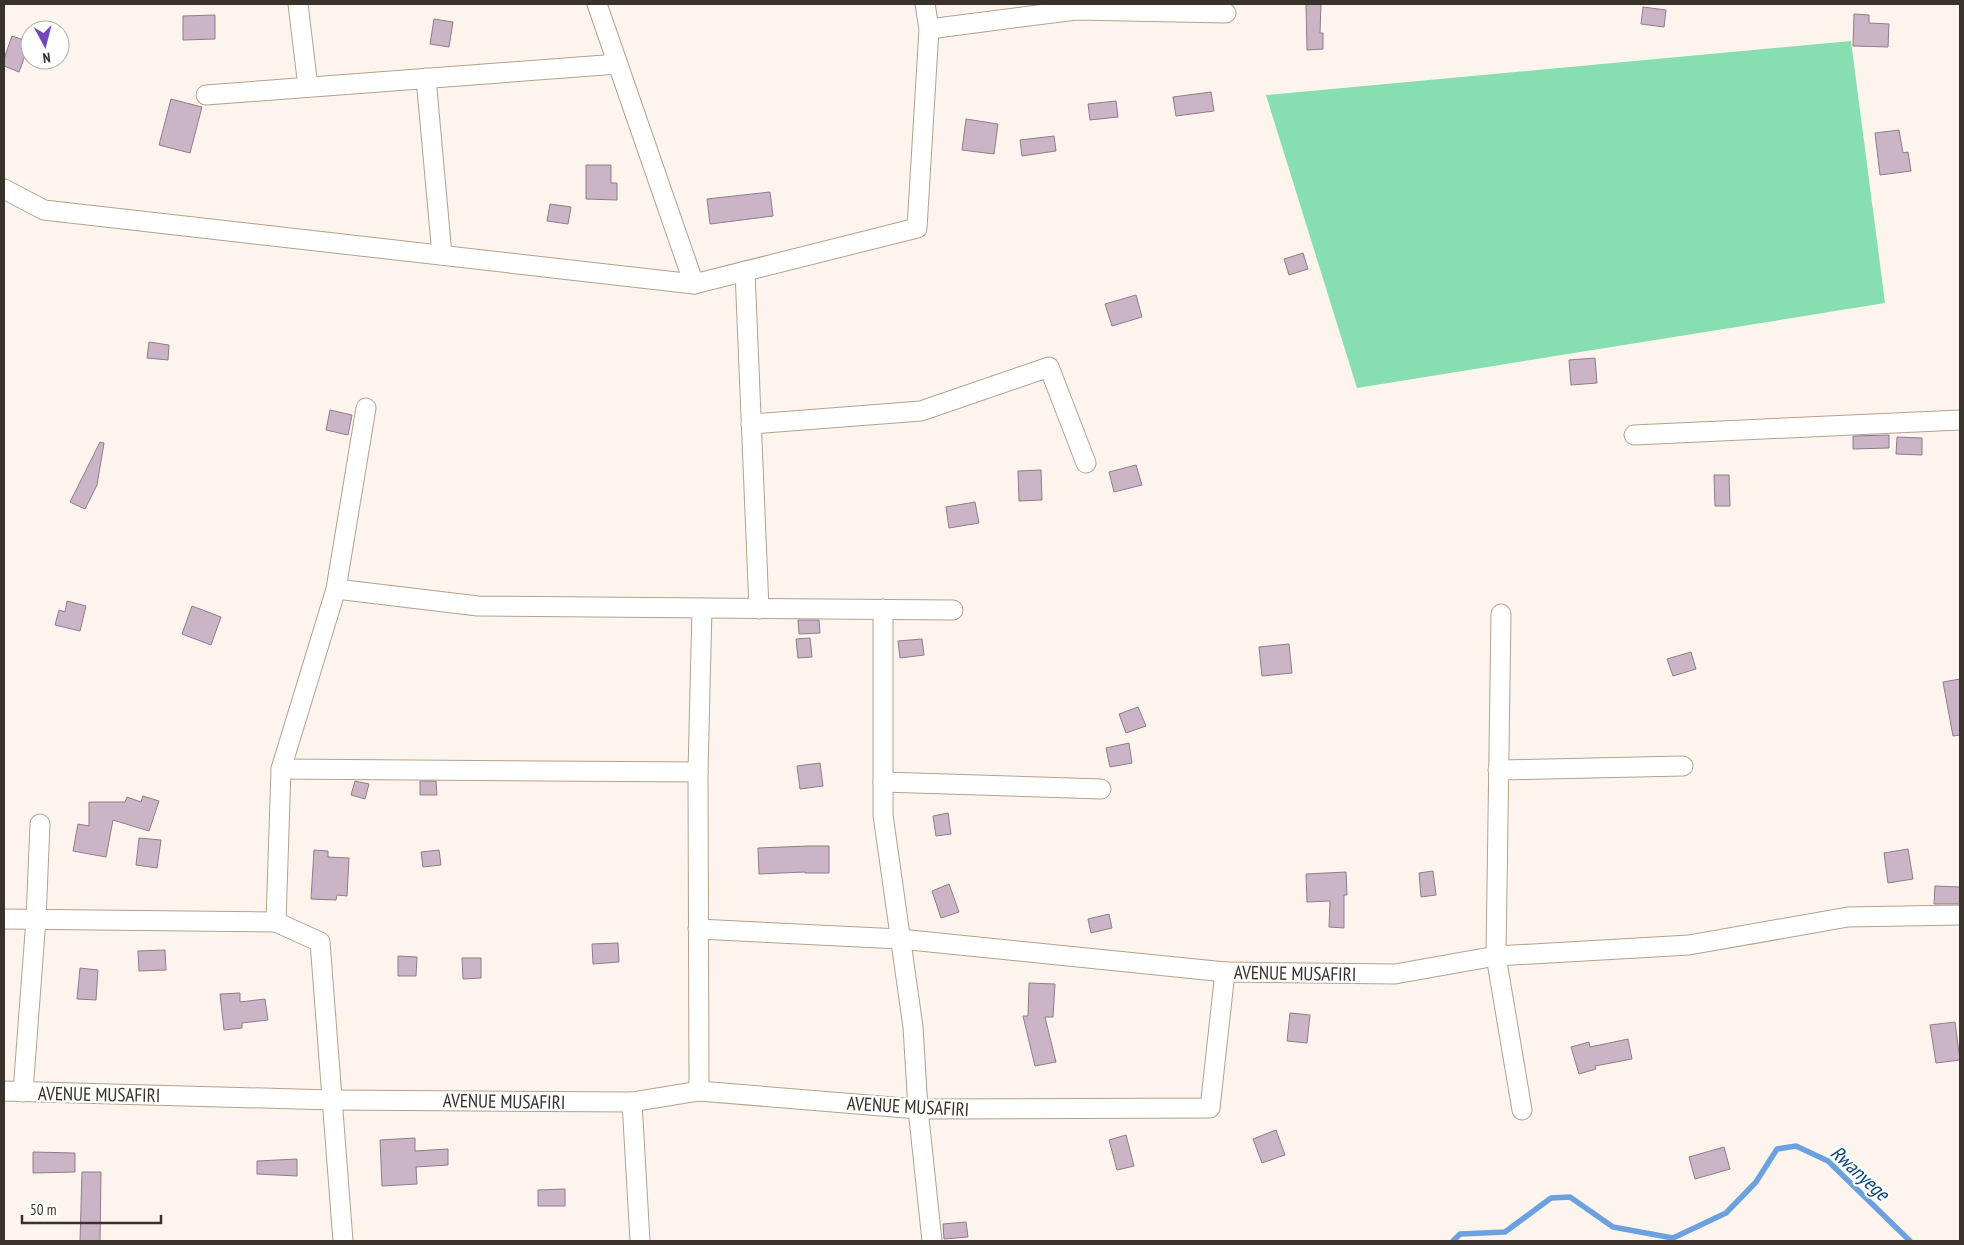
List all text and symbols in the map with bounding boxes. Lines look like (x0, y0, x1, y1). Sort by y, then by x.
north arrow (20, 20, 70, 70)
text: N (42, 49, 51, 67)
street label: AVENUE MUSAFIRI (1234, 960, 1356, 986)
street label: AVENUE MUSAFIRI (38, 1081, 160, 1107)
street label: AVENUE MUSAFIRI (443, 1088, 565, 1114)
street label: AVENUE MUSAFIRI (846, 1091, 970, 1121)
water label: Rwanyege (1825, 1140, 1896, 1207)
scale bar (22, 1192, 161, 1224)
text: 50 m (30, 1200, 56, 1219)

